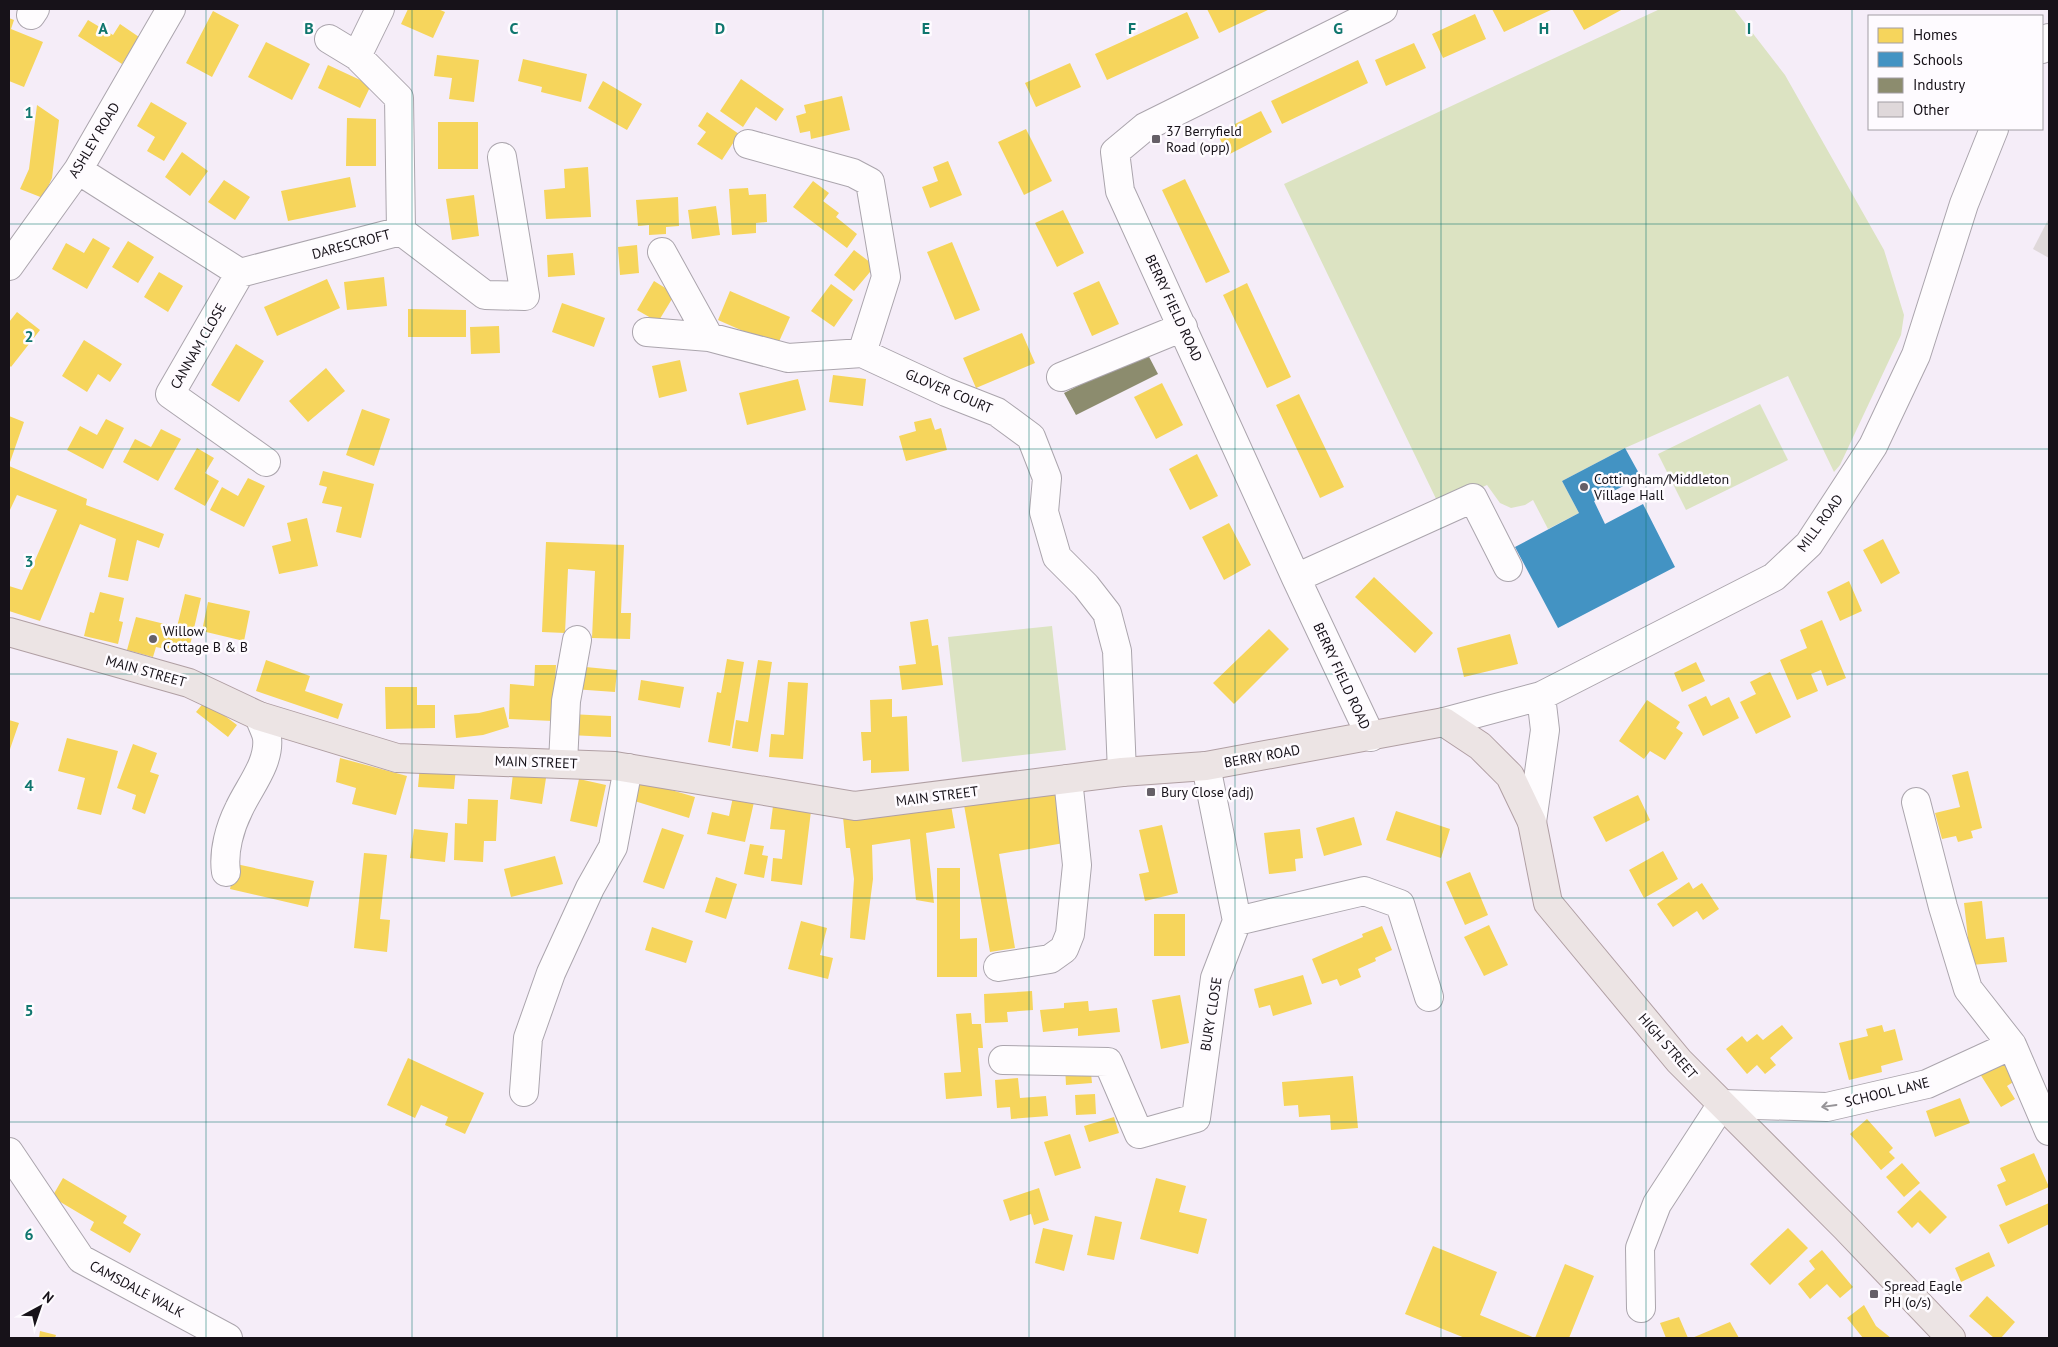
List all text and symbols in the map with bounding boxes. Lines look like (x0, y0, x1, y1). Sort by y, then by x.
legend (1868, 15, 2043, 130)
text: A (98, 18, 108, 38)
text: B (304, 18, 314, 38)
text: C (510, 18, 519, 38)
text: D (715, 18, 725, 38)
text: E (922, 18, 930, 38)
text: F (1128, 18, 1136, 38)
text: G (1333, 18, 1343, 38)
text: H (1539, 18, 1549, 38)
text: I (1747, 18, 1751, 38)
text: Homes (1913, 25, 1957, 44)
text: Schools (1913, 50, 1963, 69)
text: Industry (1913, 75, 1965, 94)
street label: ASHLEY ROAD (64, 99, 124, 181)
text: Other (1913, 100, 1949, 119)
text: 1 (24, 102, 34, 122)
place label: 37 Berryfield Road (opp) (1166, 122, 1242, 156)
marker: 37 Berryfield Road (opp) (1150, 133, 1162, 145)
street label: DARESCROFT (310, 225, 392, 263)
street label: BERRY FIELD ROAD (1141, 252, 1207, 364)
street label: CANNAM CLOSE (166, 300, 230, 392)
text: 2 (24, 326, 34, 346)
street label: GLOVER COURT (903, 365, 996, 418)
place label: Cottingham/Middleton Village Hall (1593, 470, 1729, 504)
marker: Cottingham/Middleton Village Hall (1578, 481, 1590, 493)
street label: MILL ROAD (1793, 491, 1847, 555)
text: 3 (24, 551, 34, 571)
street label: BERRY FIELD ROAD (1309, 620, 1375, 732)
place label: Willow Cottage B & B (163, 622, 248, 656)
marker: Willow Cottage B & B (147, 633, 159, 645)
street label: MAIN STREET (104, 651, 189, 691)
street label: BERRY ROAD (1223, 740, 1301, 772)
street label: MAIN STREET (494, 752, 578, 772)
text: 4 (24, 775, 34, 795)
street label: MAIN STREET (895, 782, 979, 810)
place label: Bury Close (adj) (1161, 783, 1254, 801)
marker: Bury Close (adj) (1145, 786, 1157, 798)
street label: BURY CLOSE (1196, 976, 1226, 1052)
text: 5 (24, 1000, 34, 1020)
street label: HIGH STREET (1634, 1009, 1702, 1083)
street label: SCHOOL LANE (1843, 1073, 1931, 1111)
one-way arrow (1821, 1101, 1837, 1111)
text: 6 (24, 1224, 34, 1244)
street label: CAMSDALE WALK (87, 1256, 188, 1322)
place label: Spread Eagle PH (o/s) (1884, 1277, 1962, 1311)
north arrow (15, 1282, 65, 1332)
text: N (39, 1287, 58, 1307)
marker: Spread Eagle PH (o/s) (1868, 1288, 1880, 1300)

